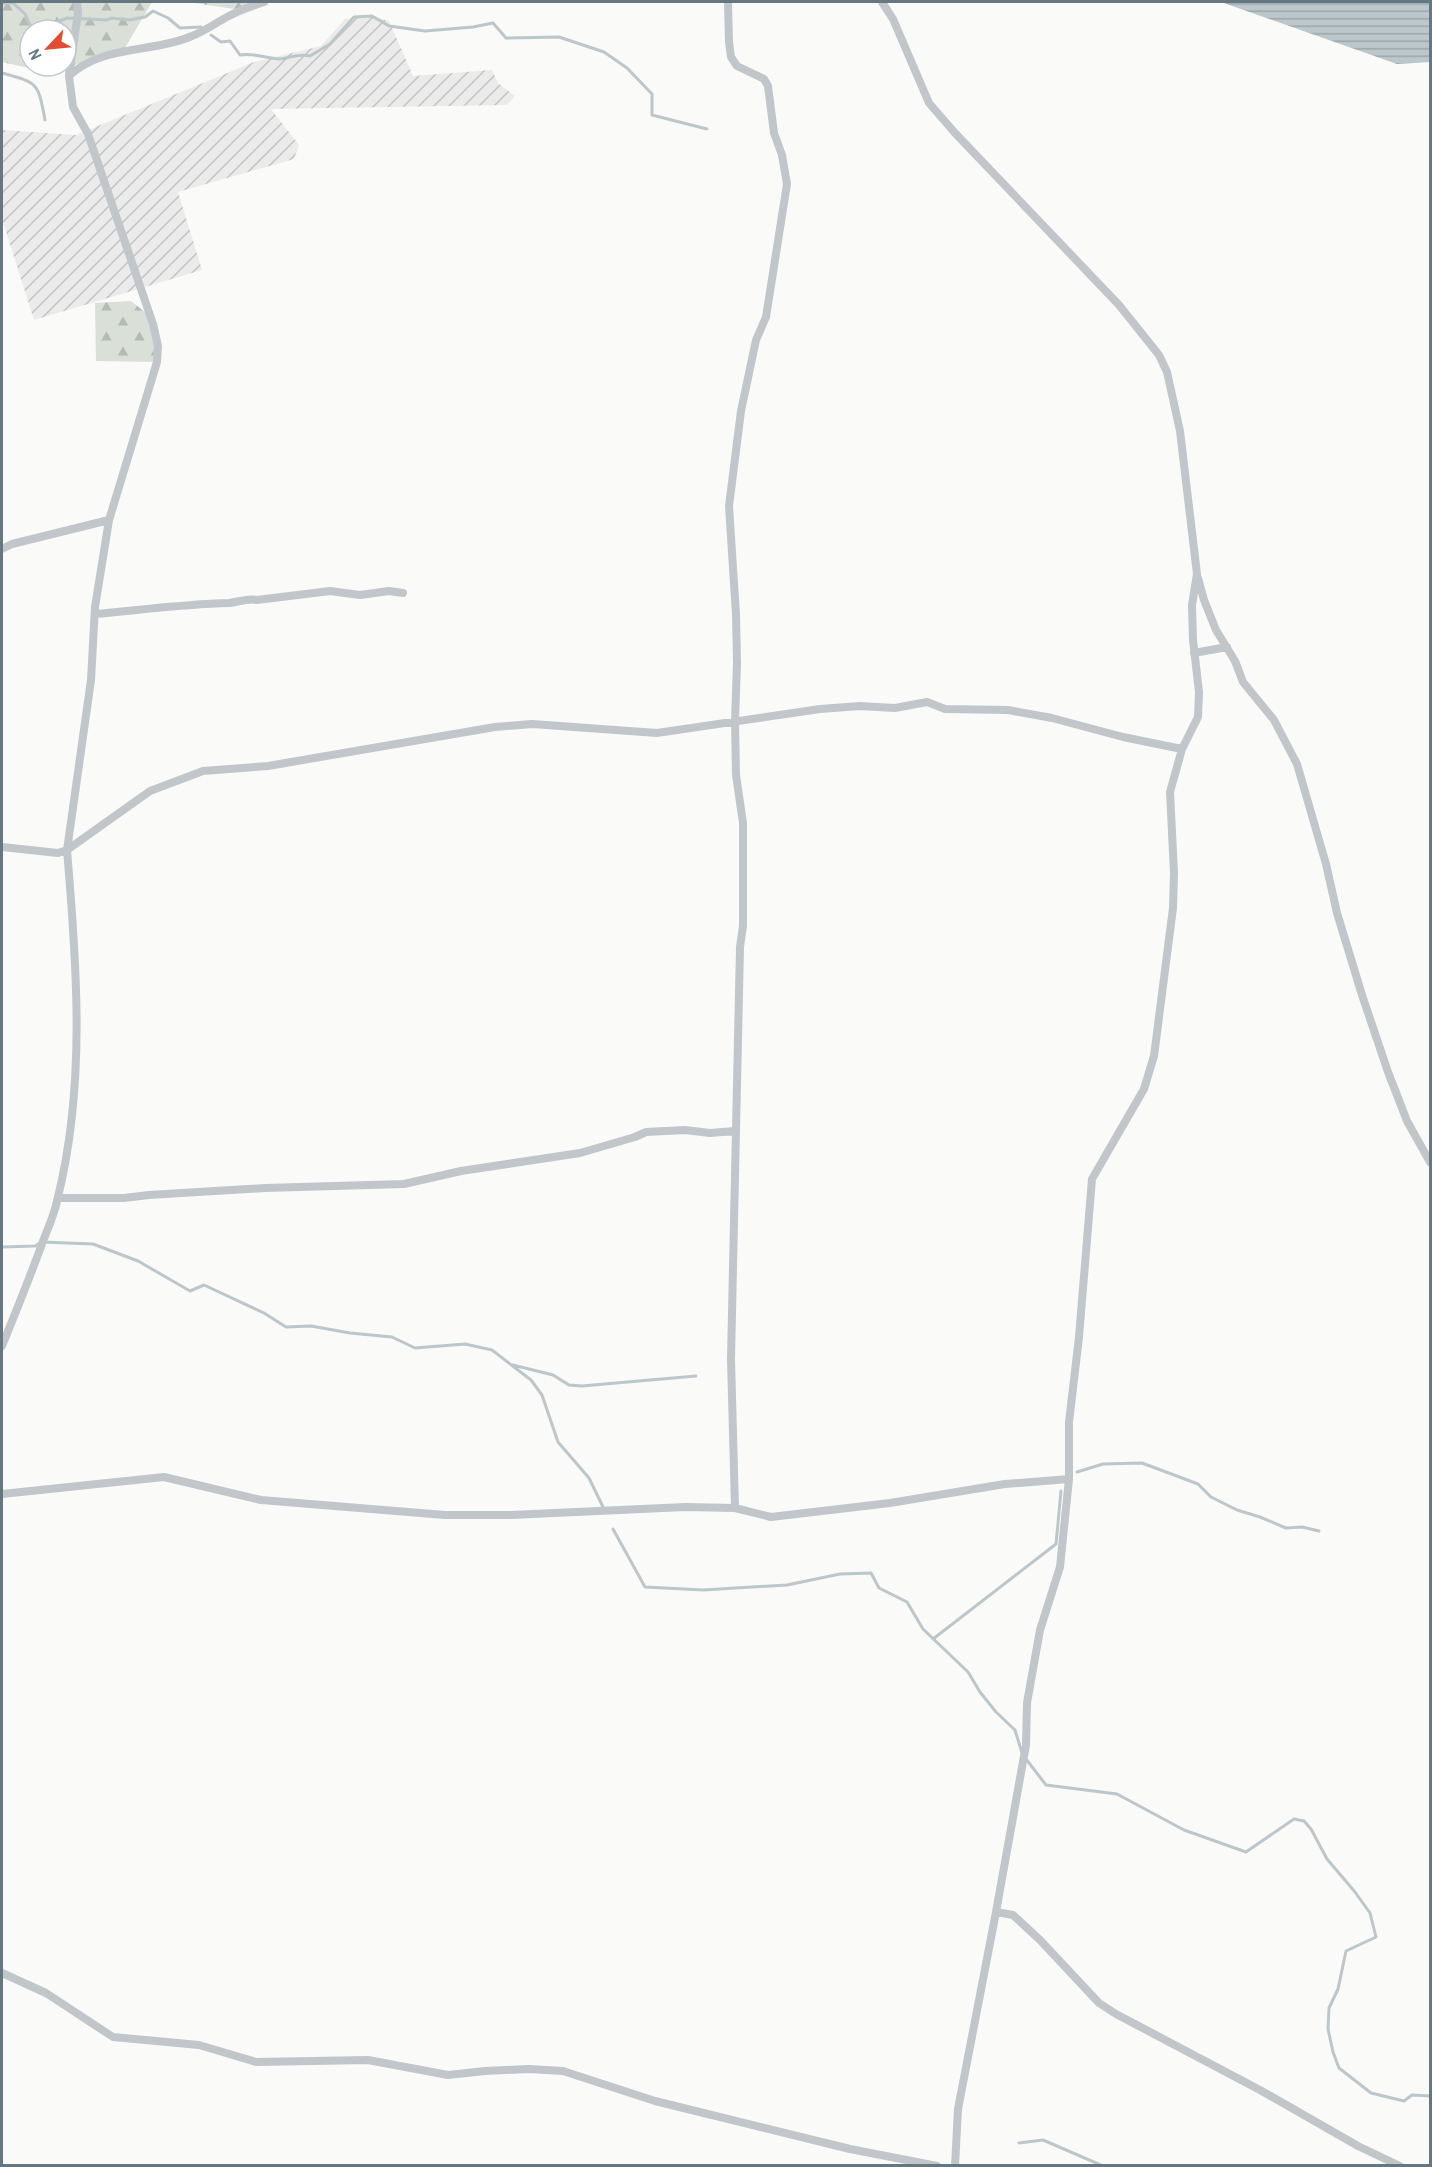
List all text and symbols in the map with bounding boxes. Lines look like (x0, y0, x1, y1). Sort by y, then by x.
north arrow (18, 18, 78, 78)
text: N (23, 45, 46, 64)

